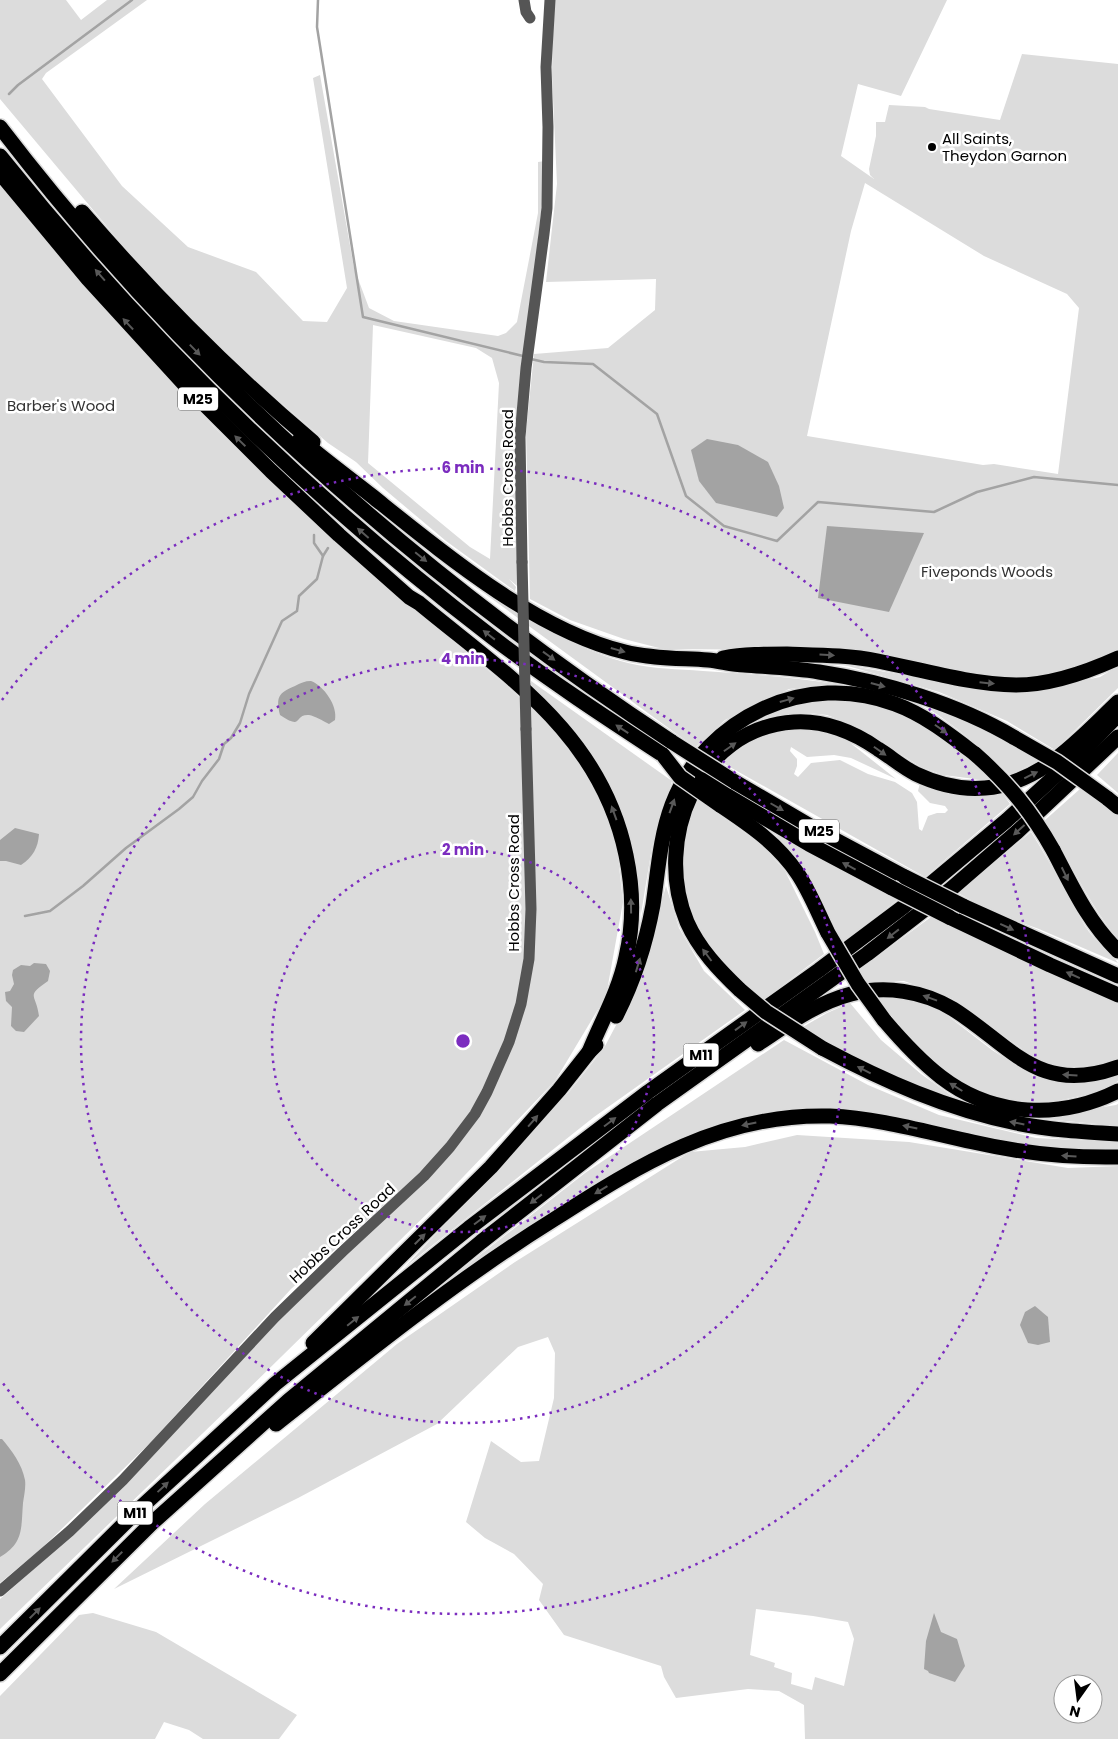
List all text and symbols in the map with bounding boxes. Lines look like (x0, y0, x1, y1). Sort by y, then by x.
place label: All Saints, Theydon Garnon (942, 128, 1067, 166)
marker: All Saints, Theydon Garnon (926, 141, 938, 153)
one-way arrow (94, 268, 105, 281)
one-way arrow (122, 318, 134, 330)
one-way arrow (189, 343, 201, 355)
road number: M25 (178, 388, 218, 410)
park label: Barber's Wood (7, 395, 115, 416)
street label: Hobbs Cross Road (497, 409, 518, 547)
one-way arrow (235, 435, 247, 447)
text: 6 min (441, 457, 485, 478)
one-way arrow (357, 527, 370, 538)
one-way arrow (415, 551, 427, 562)
park label: Fiveponds Woods (921, 561, 1053, 582)
one-way arrow (483, 629, 496, 640)
one-way arrow (611, 646, 626, 654)
text: 4 min (441, 648, 485, 669)
one-way arrow (542, 651, 555, 662)
one-way arrow (819, 652, 835, 660)
one-way arrow (979, 679, 995, 687)
one-way arrow (870, 681, 885, 689)
one-way arrow (779, 695, 794, 703)
one-way arrow (615, 724, 629, 733)
one-way arrow (934, 724, 947, 734)
one-way arrow (723, 742, 737, 752)
one-way arrow (873, 746, 887, 756)
one-way arrow (1024, 770, 1038, 778)
one-way arrow (669, 799, 676, 814)
one-way arrow (770, 802, 783, 811)
one-way arrow (610, 806, 617, 821)
street label: Hobbs Cross Road (503, 814, 524, 952)
road number: M25 (799, 819, 839, 842)
one-way arrow (1012, 825, 1025, 836)
text: 2 min (442, 839, 484, 860)
one-way arrow (842, 861, 856, 870)
one-way arrow (1061, 867, 1069, 881)
one-way arrow (627, 898, 635, 914)
one-way arrow (1000, 923, 1014, 931)
one-way arrow (887, 928, 900, 939)
one-way arrow (702, 948, 712, 962)
one-way arrow (635, 957, 642, 972)
one-way arrow (1066, 971, 1080, 979)
one-way arrow (923, 994, 937, 1002)
one-way arrow (734, 1021, 748, 1031)
centre of rings (454, 1032, 472, 1050)
road number: M11 (684, 1044, 718, 1066)
one-way arrow (857, 1066, 872, 1074)
one-way arrow (1062, 1071, 1078, 1079)
one-way arrow (950, 1082, 963, 1092)
one-way arrow (527, 1115, 538, 1128)
one-way arrow (603, 1116, 616, 1127)
one-way arrow (1009, 1119, 1025, 1127)
one-way arrow (741, 1120, 756, 1128)
one-way arrow (901, 1123, 917, 1131)
one-way arrow (1061, 1152, 1077, 1160)
street label: Hobbs Cross Road (285, 1178, 399, 1288)
one-way arrow (595, 1185, 608, 1194)
one-way arrow (530, 1193, 543, 1204)
one-way arrow (473, 1214, 486, 1225)
one-way arrow (414, 1233, 426, 1245)
one-way arrow (404, 1295, 416, 1307)
one-way arrow (347, 1316, 360, 1327)
one-way arrow (157, 1481, 169, 1493)
road number: M11 (118, 1502, 152, 1525)
one-way arrow (111, 1551, 123, 1563)
one-way arrow (28, 1607, 40, 1619)
north arrow (1053, 1674, 1103, 1724)
text: N (1067, 1701, 1082, 1723)

